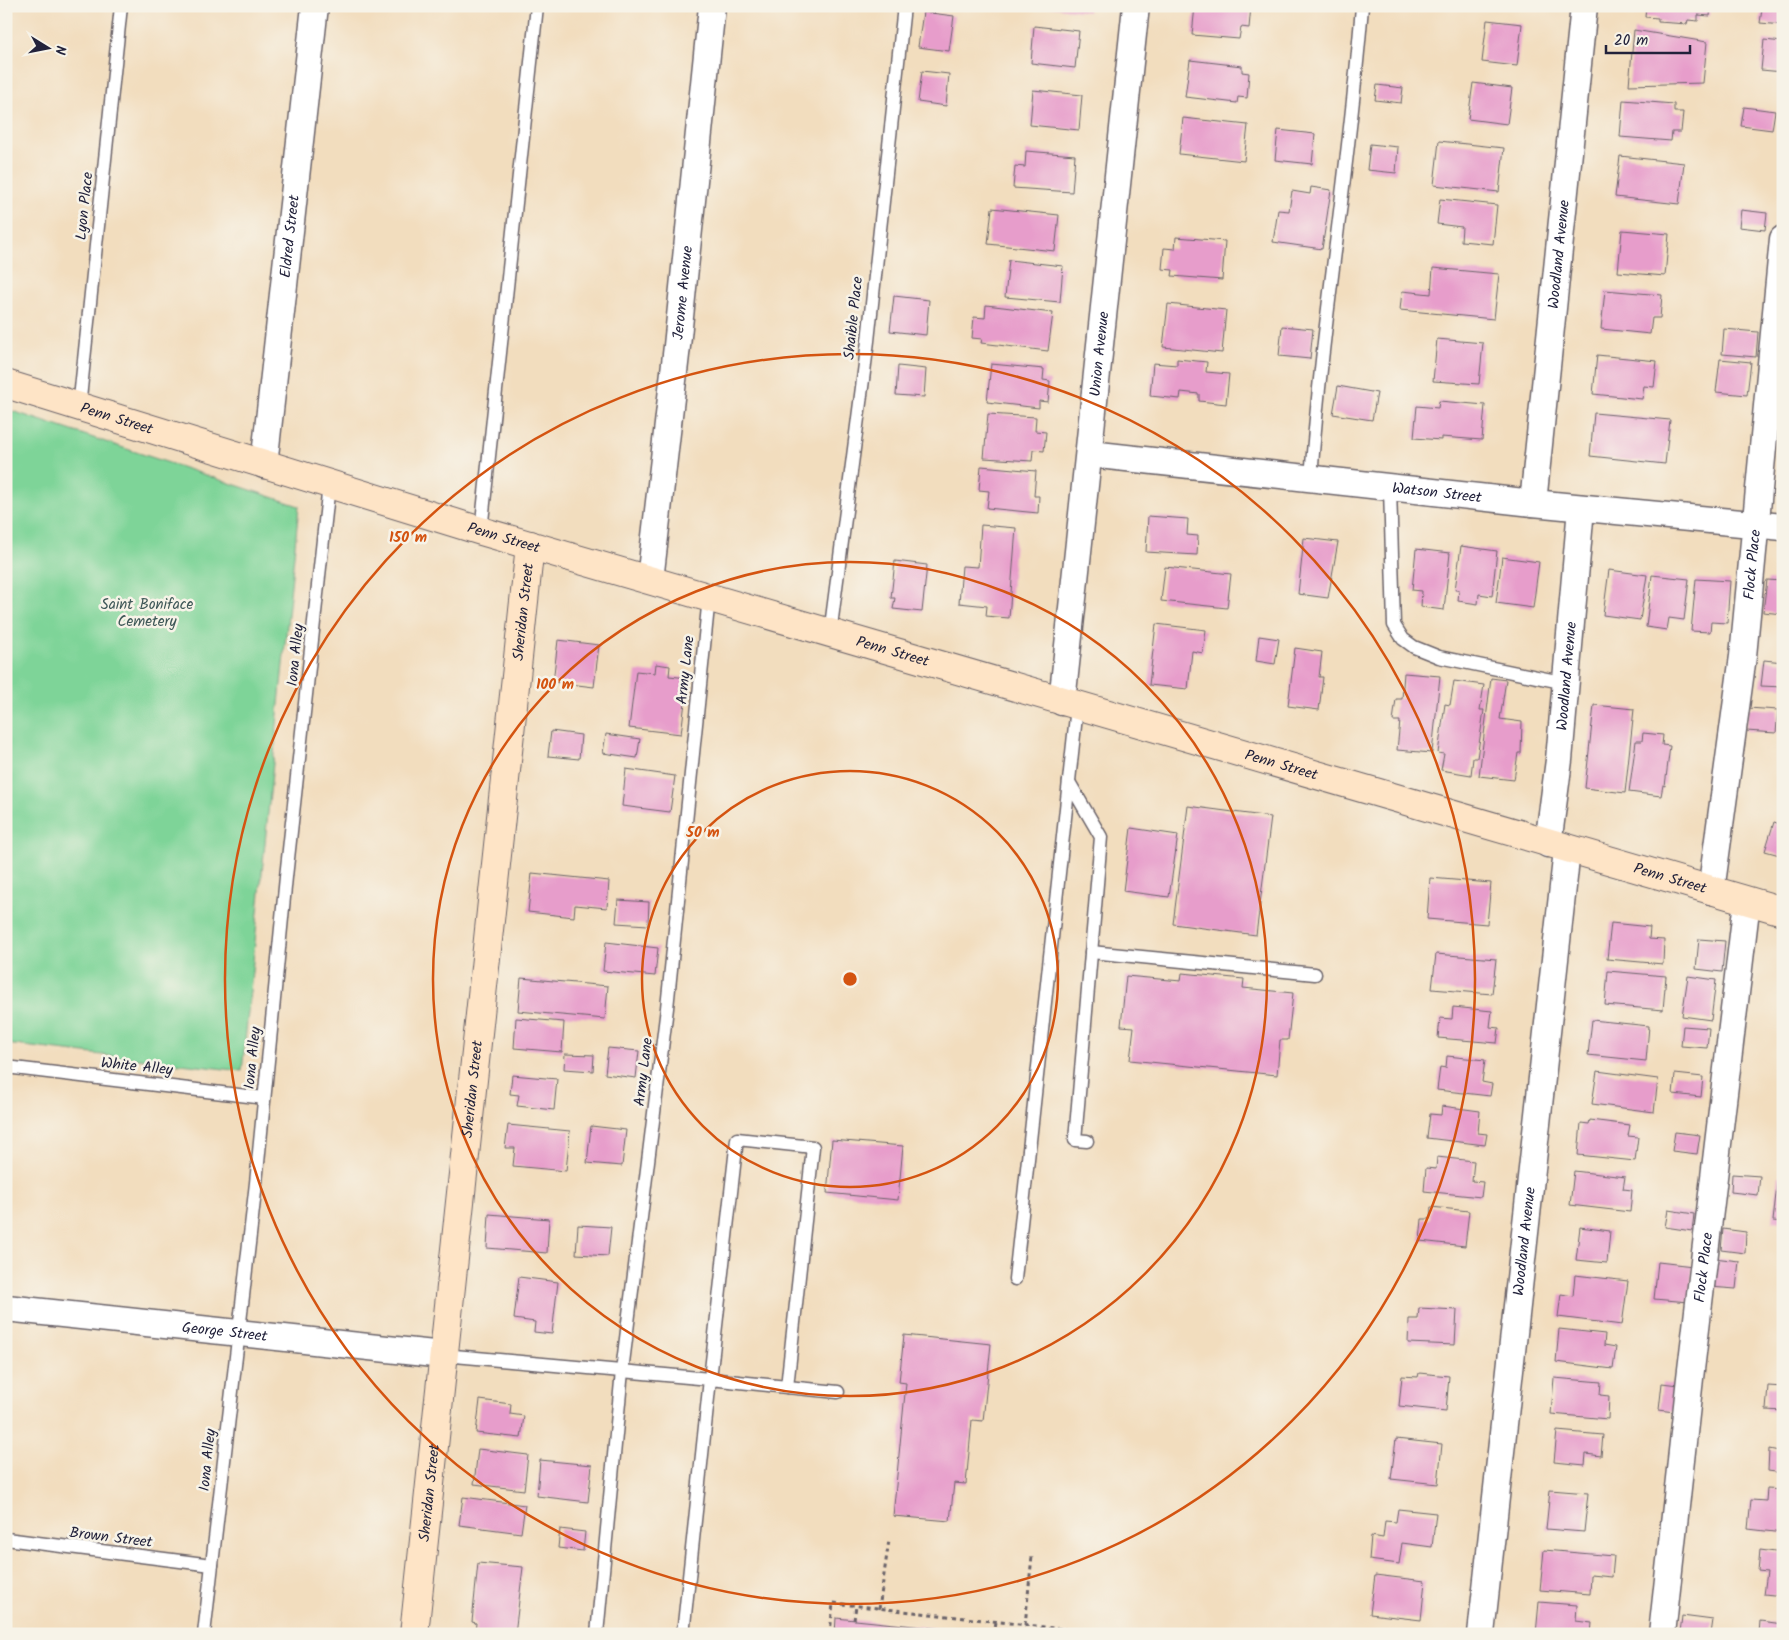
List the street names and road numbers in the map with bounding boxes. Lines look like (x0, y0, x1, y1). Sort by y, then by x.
street label: Lyon Place (69, 171, 101, 241)
street label: Eldred Street (274, 194, 307, 279)
street label: Woodland Avenue (1542, 199, 1577, 310)
street label: Jerome Avenue (667, 244, 700, 341)
street label: Shaible Place (838, 275, 870, 361)
street label: Union Avenue (1084, 310, 1116, 398)
street label: Penn Street (77, 397, 156, 442)
street label: Watson Street (1391, 476, 1483, 510)
street label: Penn Street (464, 516, 543, 561)
street label: Flock Place (1737, 528, 1768, 601)
street label: Sheridan Street (507, 562, 541, 662)
street label: Woodland Avenue (1551, 620, 1584, 732)
street label: Iona Alley (281, 622, 311, 688)
street label: Penn Street (853, 630, 932, 674)
street label: Army Lane (670, 634, 702, 706)
street label: Penn Street (1242, 744, 1321, 788)
street label: Penn Street (1631, 857, 1709, 901)
street label: Iona Alley (238, 1025, 268, 1091)
street label: Army Lane (628, 1036, 660, 1108)
street label: Sheridan Street (456, 1039, 490, 1139)
street label: White Alley (100, 1051, 175, 1083)
street label: Woodland Avenue (1507, 1186, 1543, 1297)
street label: Flock Place (1688, 1231, 1720, 1304)
street label: George Street (181, 1316, 269, 1349)
street label: Iona Alley (193, 1427, 223, 1493)
street label: Sheridan Street (413, 1443, 447, 1543)
street label: Brown Street (68, 1521, 154, 1555)

